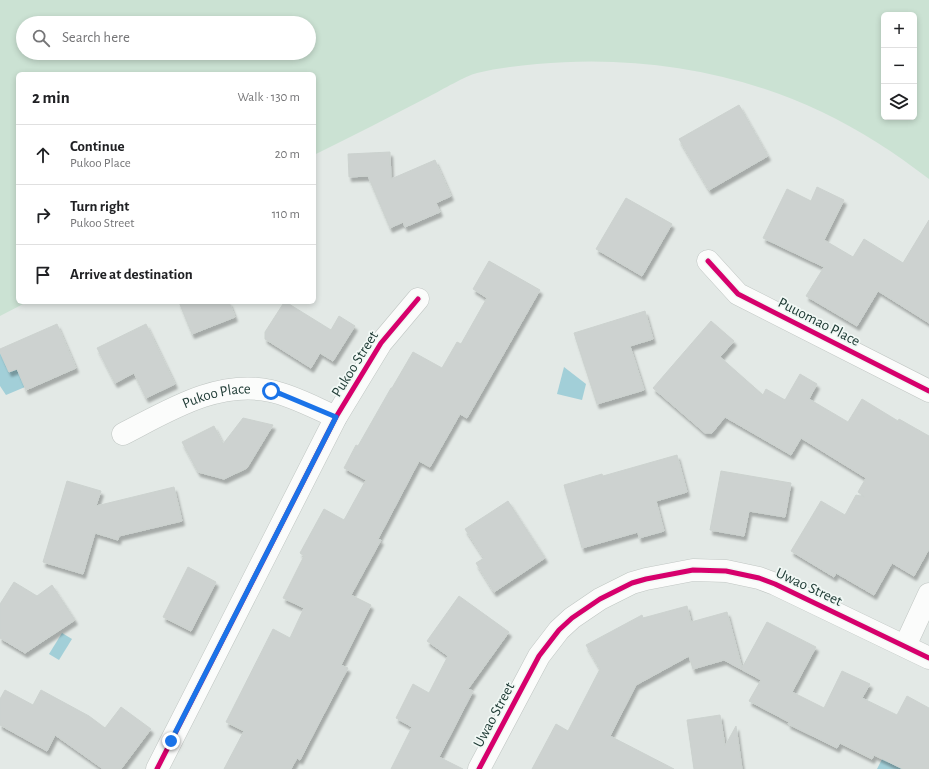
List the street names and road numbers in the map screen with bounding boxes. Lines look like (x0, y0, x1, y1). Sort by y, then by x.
street label: Puuomao Place (776, 295, 863, 349)
street label: Pukoo Street (329, 328, 381, 400)
street label: Pukoo Place (180, 381, 251, 411)
street label: Uwao Street (774, 565, 845, 609)
street label: Uwao Street (471, 680, 517, 750)

